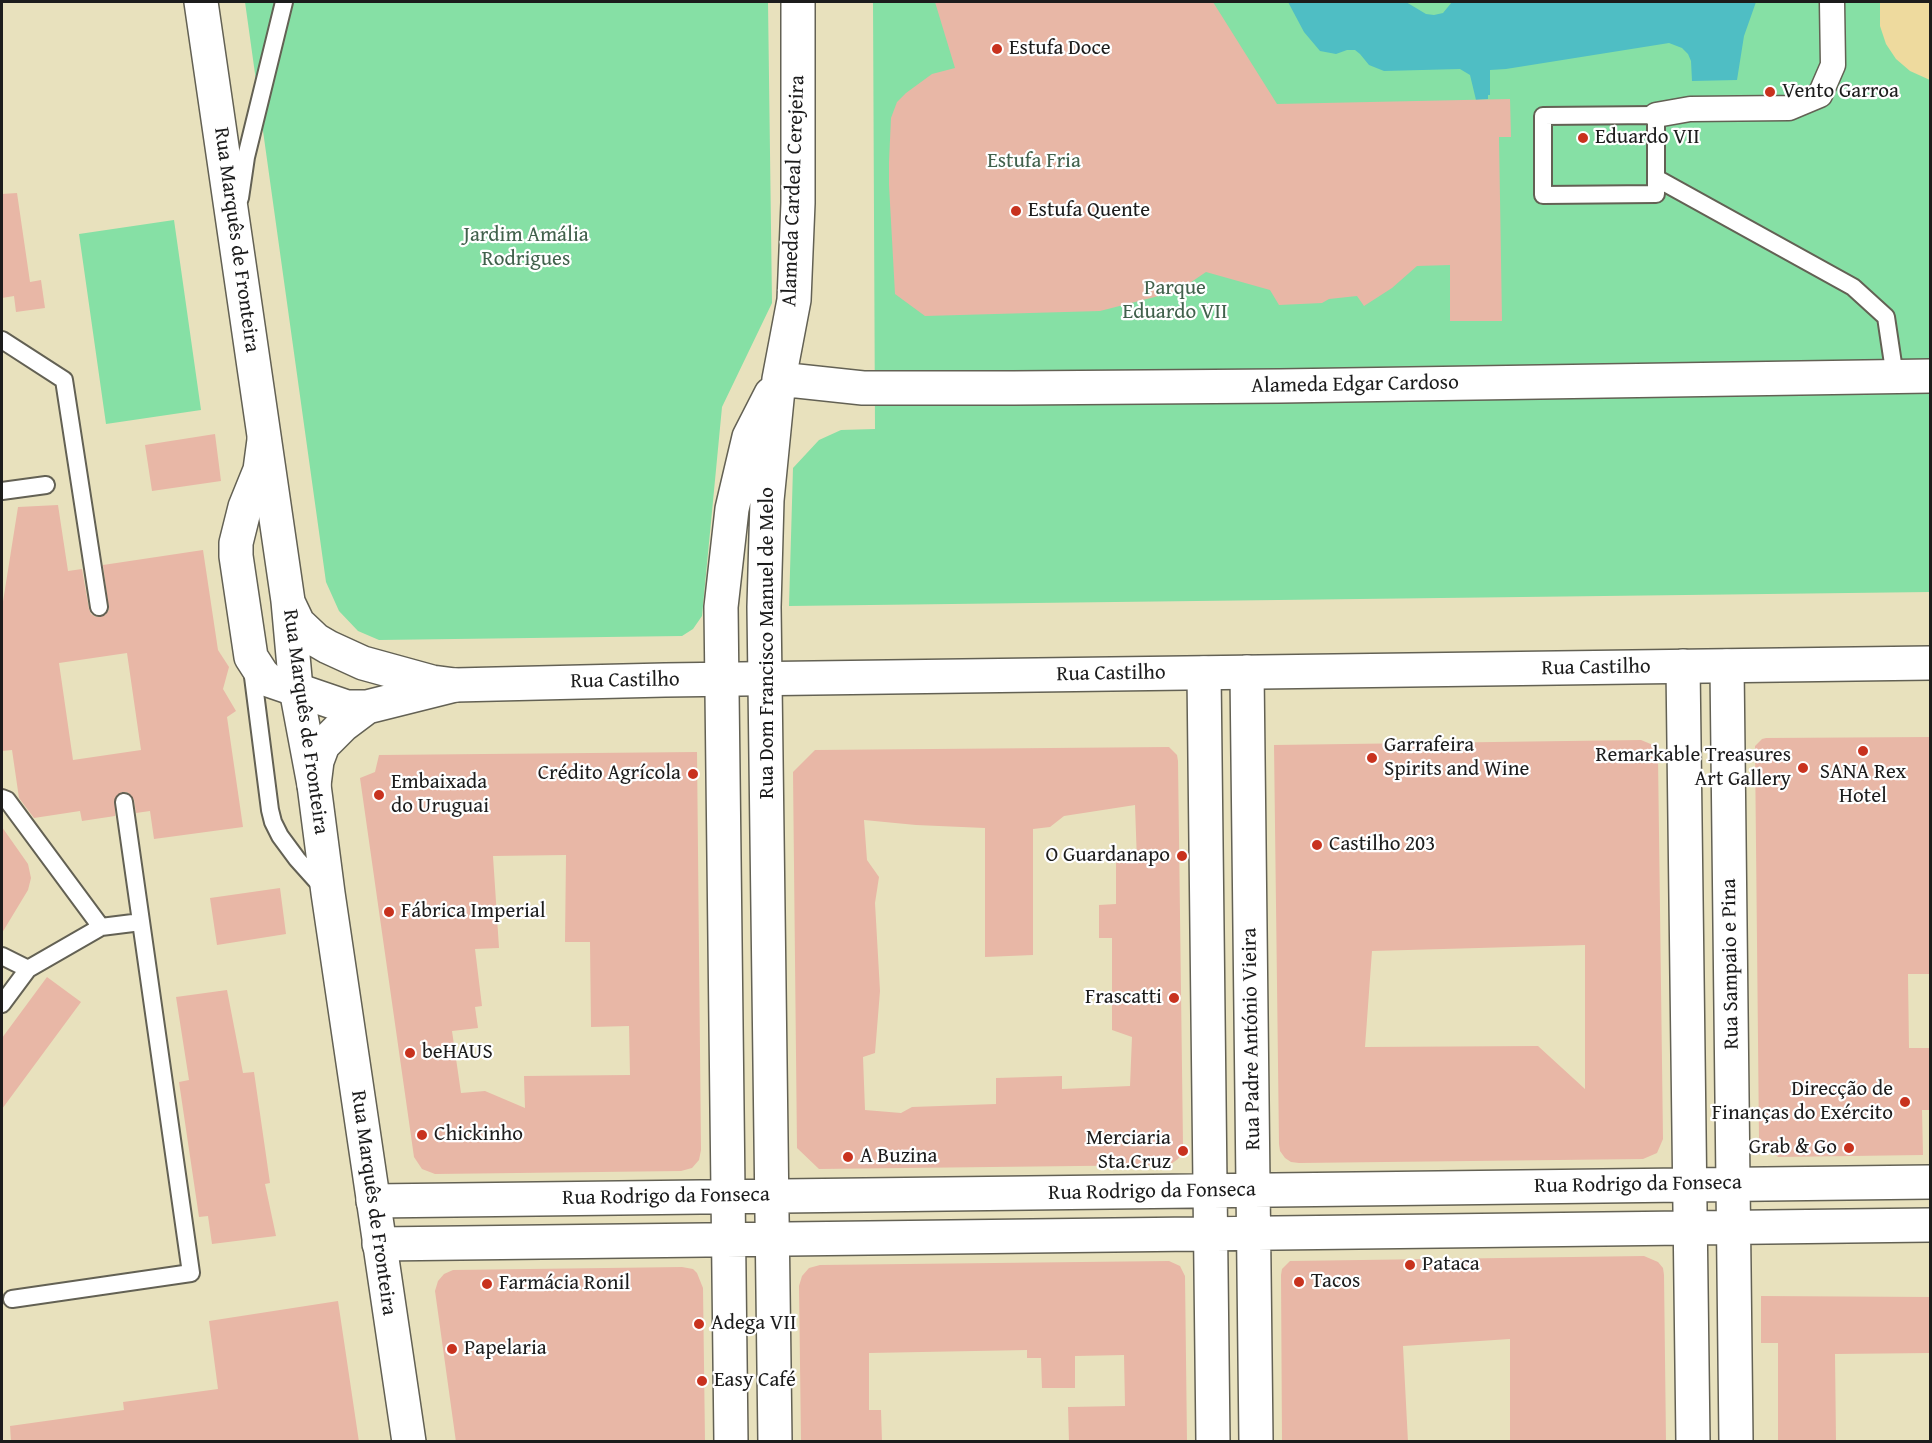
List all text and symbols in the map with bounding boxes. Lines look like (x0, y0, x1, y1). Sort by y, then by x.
place label: Estufa Doce (1009, 36, 1111, 62)
marker: Estufa Doce (990, 42, 1004, 56)
street label: Alameda Cardeal Cerejeira (777, 75, 811, 307)
place label: Vento Garroa (1782, 79, 1899, 105)
marker: Vento Garroa (1763, 85, 1777, 99)
place label: Eduardo VII (1595, 125, 1700, 151)
street label: Rua Marquês de Fronteira (208, 126, 264, 354)
marker: Eduardo VII (1576, 131, 1590, 145)
park label: Estufa Fria (987, 149, 1081, 175)
place label: Estufa Quente (1028, 198, 1150, 224)
marker: Estufa Quente (1009, 204, 1023, 218)
park label: Jardim Amália Rodrigues (463, 223, 589, 273)
park label: Parque Eduardo VII (1123, 276, 1227, 326)
street label: Alameda Edgar Cardoso (1251, 371, 1459, 399)
street label: Rua Dom Francisco Manuel de Melo (755, 487, 781, 799)
street label: Rua Marquês de Fronteira (277, 608, 333, 836)
street label: Rua Castilho (1541, 654, 1651, 682)
street label: Rua Castilho (1056, 660, 1166, 688)
street label: Rua Castilho (570, 667, 680, 695)
place label: Garrafeira Spirits and Wine (1384, 733, 1529, 783)
place label: Remarkable Treasures Art Gallery (1595, 743, 1791, 793)
marker: SANA Rex Hotel (1856, 744, 1870, 758)
marker: Garrafeira Spirits and Wine (1365, 751, 1379, 765)
place label: SANA Rex Hotel (1820, 760, 1906, 810)
place label: Crédito Agrícola (538, 761, 681, 787)
marker: Remarkable Treasures Art Gallery (1796, 761, 1810, 775)
marker: Crédito Agrícola (686, 767, 700, 781)
place label: Embaixada do Uruguai (391, 770, 489, 820)
marker: Embaixada do Uruguai (372, 788, 386, 802)
place label: Castilho 203 (1329, 832, 1435, 858)
marker: Castilho 203 (1310, 838, 1324, 852)
place label: O Guardanapo (1046, 843, 1170, 869)
marker: O Guardanapo (1175, 849, 1189, 863)
street label: Rua Sampaio e Pina (1717, 878, 1745, 1050)
place label: Fábrica Imperial (401, 899, 546, 925)
marker: Fábrica Imperial (382, 905, 396, 919)
street label: Rua Padre António Vieira (1237, 927, 1267, 1151)
place label: Frascatti (1085, 985, 1162, 1011)
marker: Frascatti (1167, 991, 1181, 1005)
place label: beHAUS (422, 1040, 493, 1066)
marker: beHAUS (403, 1046, 417, 1060)
place label: Direcção de Finanças do Exército (1712, 1077, 1893, 1127)
street label: Rua Marquês de Fronteira (345, 1089, 401, 1317)
marker: Direcção de Finanças do Exército (1898, 1095, 1912, 1109)
place label: Chickinho (434, 1122, 523, 1148)
place label: Merciaria Sta.Cruz (1086, 1126, 1171, 1176)
marker: Chickinho (415, 1128, 429, 1142)
place label: Grab & Go (1749, 1135, 1837, 1161)
marker: Grab & Go (1842, 1141, 1856, 1155)
place label: A Buzina (860, 1144, 937, 1170)
marker: Merciaria Sta.Cruz (1176, 1144, 1190, 1158)
marker: A Buzina (841, 1150, 855, 1164)
street label: Rua Rodrigo da Fonseca (1534, 1171, 1742, 1199)
street label: Rua Rodrigo da Fonseca (1048, 1178, 1256, 1206)
street label: Rua Rodrigo da Fonseca (562, 1183, 770, 1211)
place label: Pataca (1422, 1252, 1480, 1278)
marker: Pataca (1403, 1258, 1417, 1272)
place label: Tacos (1311, 1269, 1360, 1295)
place label: Farmácia Ronil (499, 1271, 630, 1297)
marker: Tacos (1292, 1275, 1306, 1289)
marker: Farmácia Ronil (480, 1277, 494, 1291)
place label: Adega VII (711, 1311, 796, 1337)
marker: Adega VII (692, 1317, 706, 1331)
place label: Papelaria (464, 1336, 547, 1362)
marker: Papelaria (445, 1342, 459, 1356)
place label: Easy Café (714, 1368, 796, 1394)
marker: Easy Café (695, 1374, 709, 1388)

